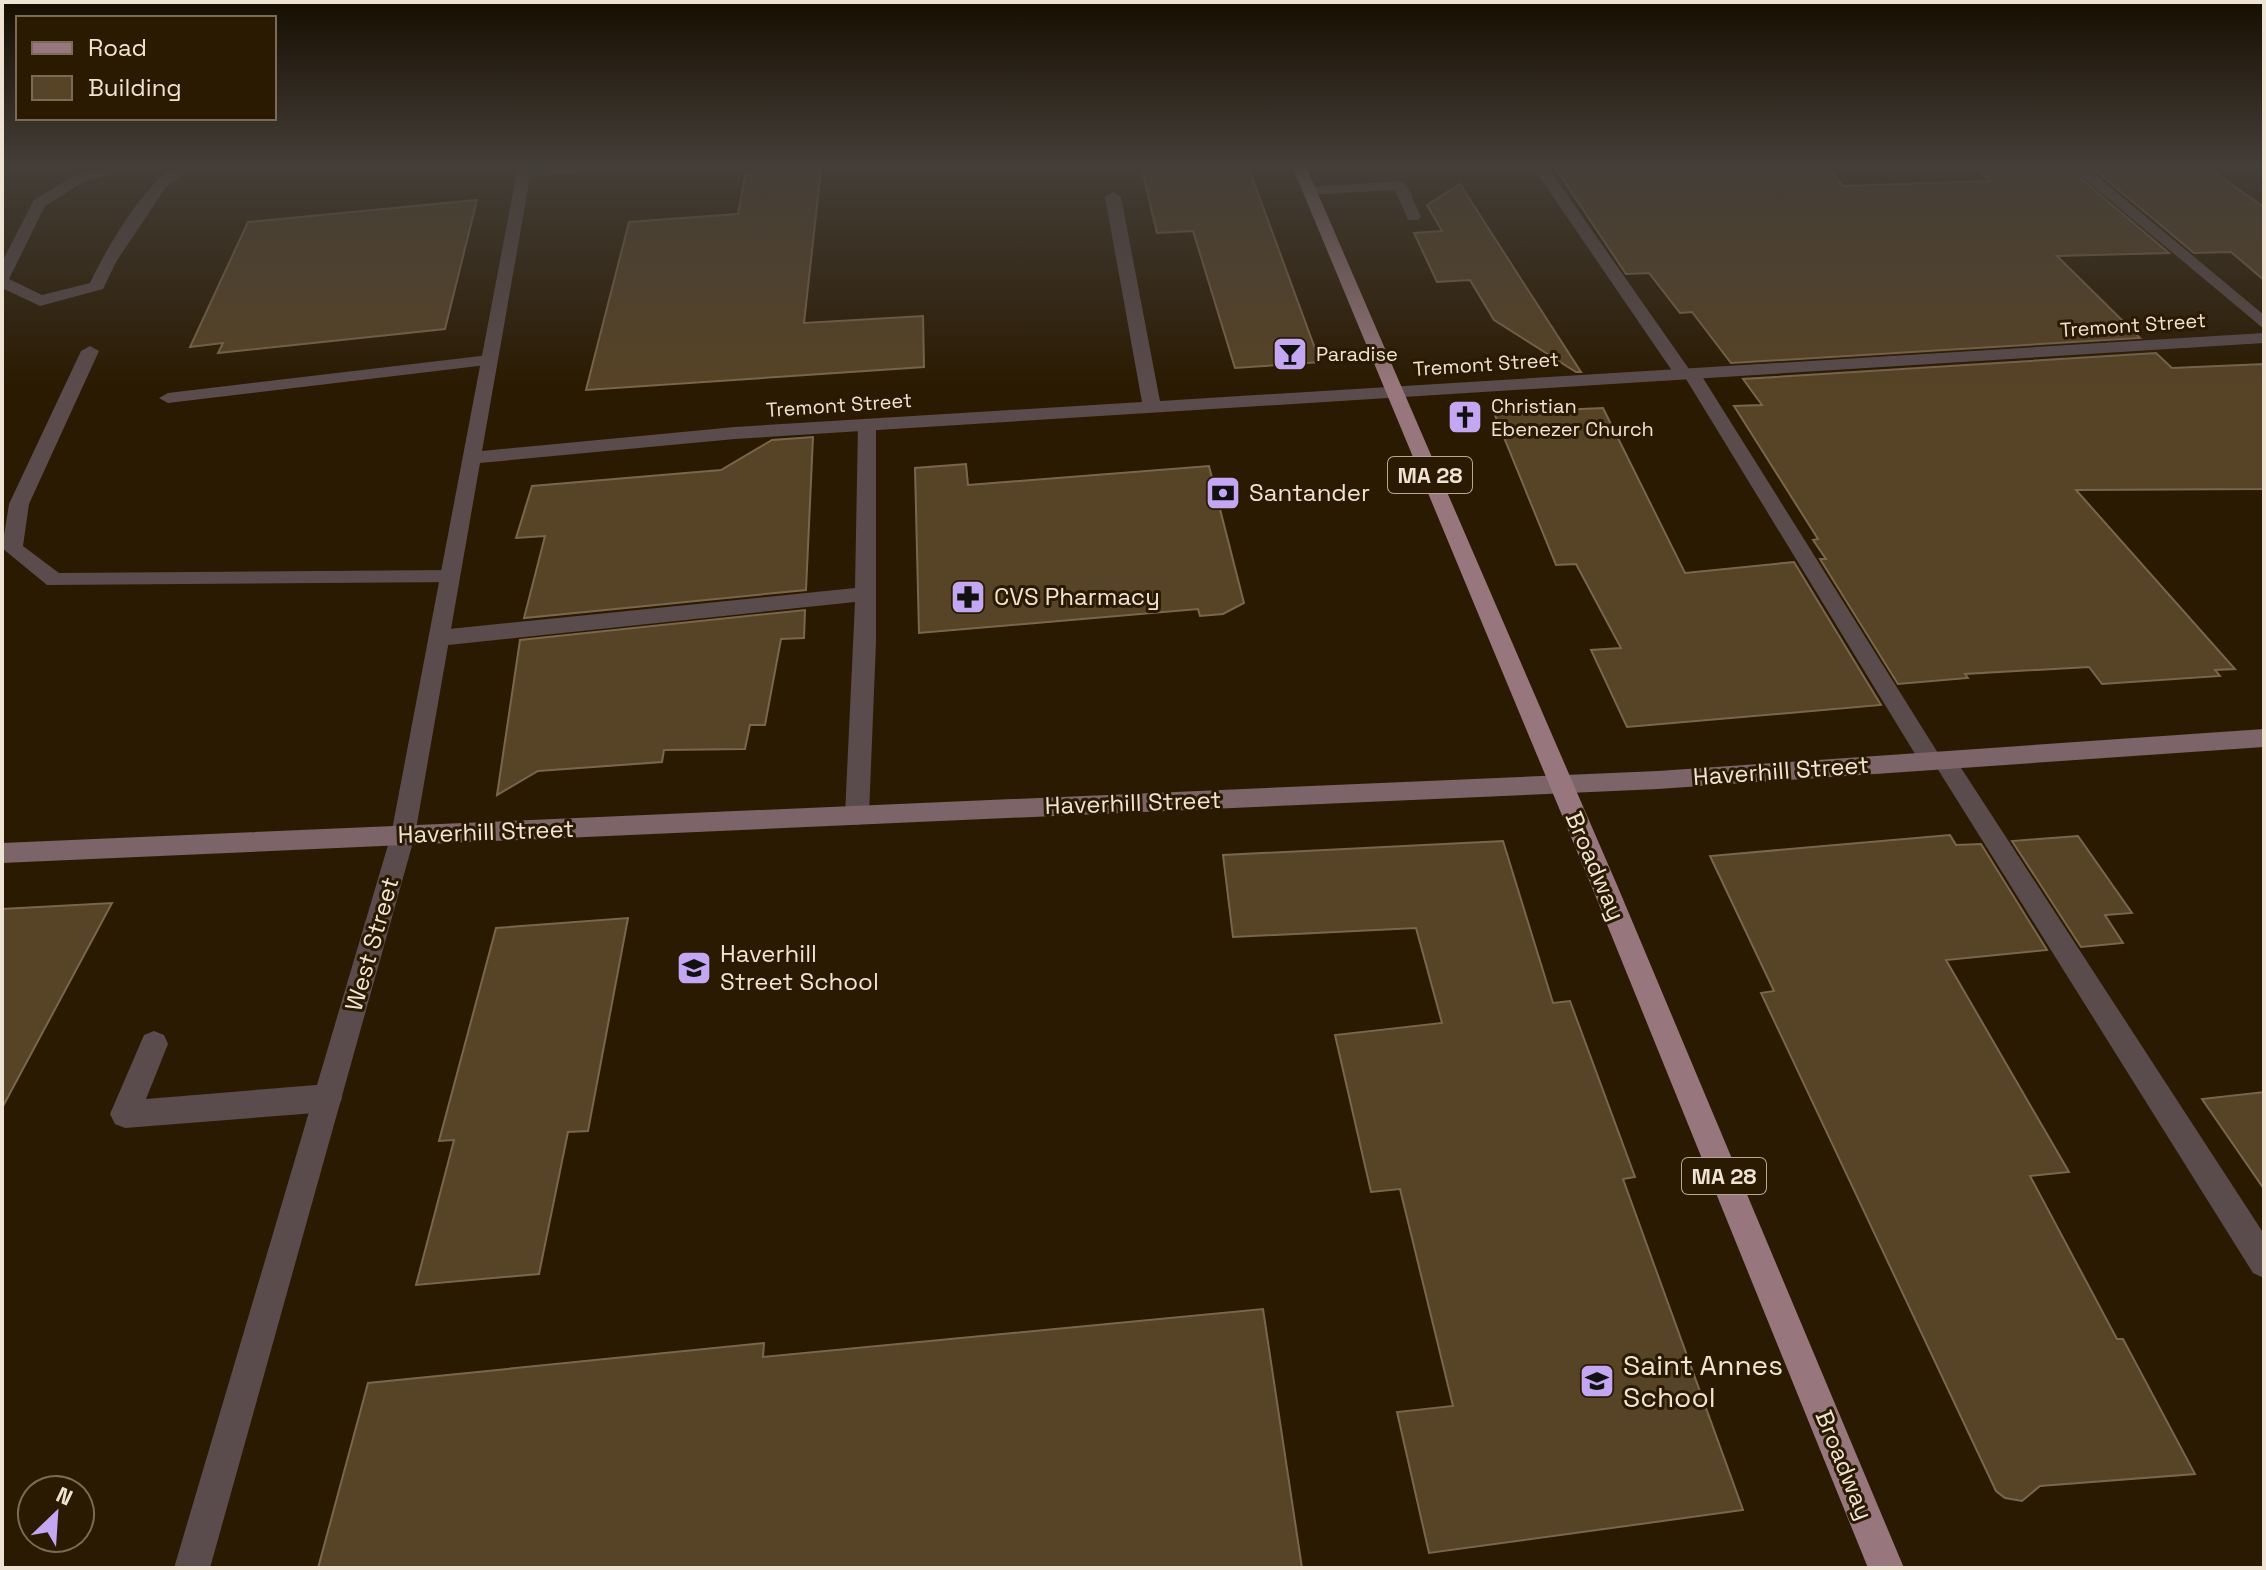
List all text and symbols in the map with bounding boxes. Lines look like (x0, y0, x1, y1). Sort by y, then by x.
legend (16, 16, 276, 120)
text: Road (88, 32, 147, 63)
text: Building (88, 72, 182, 103)
street label: Tremont Street (2059, 307, 2207, 343)
bar icon: Paradise (1271, 335, 1309, 373)
place label: Paradise (1316, 341, 1398, 367)
street label: Tremont Street (1412, 346, 1560, 382)
street label: Tremont Street (765, 387, 913, 423)
place label: Christian Ebenezer Church (1491, 393, 1654, 442)
church icon: Christian Ebenezer Church (1446, 398, 1484, 436)
road number: MA 28 (1388, 457, 1472, 493)
bank icon: Santander (1204, 474, 1242, 512)
place label: Santander (1249, 477, 1370, 508)
pharmacy icon: CVS Pharmacy (949, 578, 987, 616)
place label: CVS Pharmacy (994, 581, 1160, 612)
street label: Haverhill Street (1692, 749, 1870, 792)
street label: Haverhill Street (1044, 784, 1222, 821)
street label: Broadway (1559, 807, 1632, 925)
street label: Haverhill Street (397, 813, 575, 850)
street label: West Street (338, 873, 405, 1014)
place label: Haverhill Street School (720, 938, 879, 997)
school or university icon: Haverhill Street School (675, 949, 713, 987)
road number: MA 28 (1682, 1158, 1766, 1194)
place label: Saint Annes School (1623, 1347, 1783, 1415)
school or university icon: Saint Annes School (1578, 1362, 1616, 1400)
street label: Broadway (1808, 1405, 1880, 1524)
north arrow (16, 1474, 96, 1554)
text: N (52, 1480, 77, 1512)

